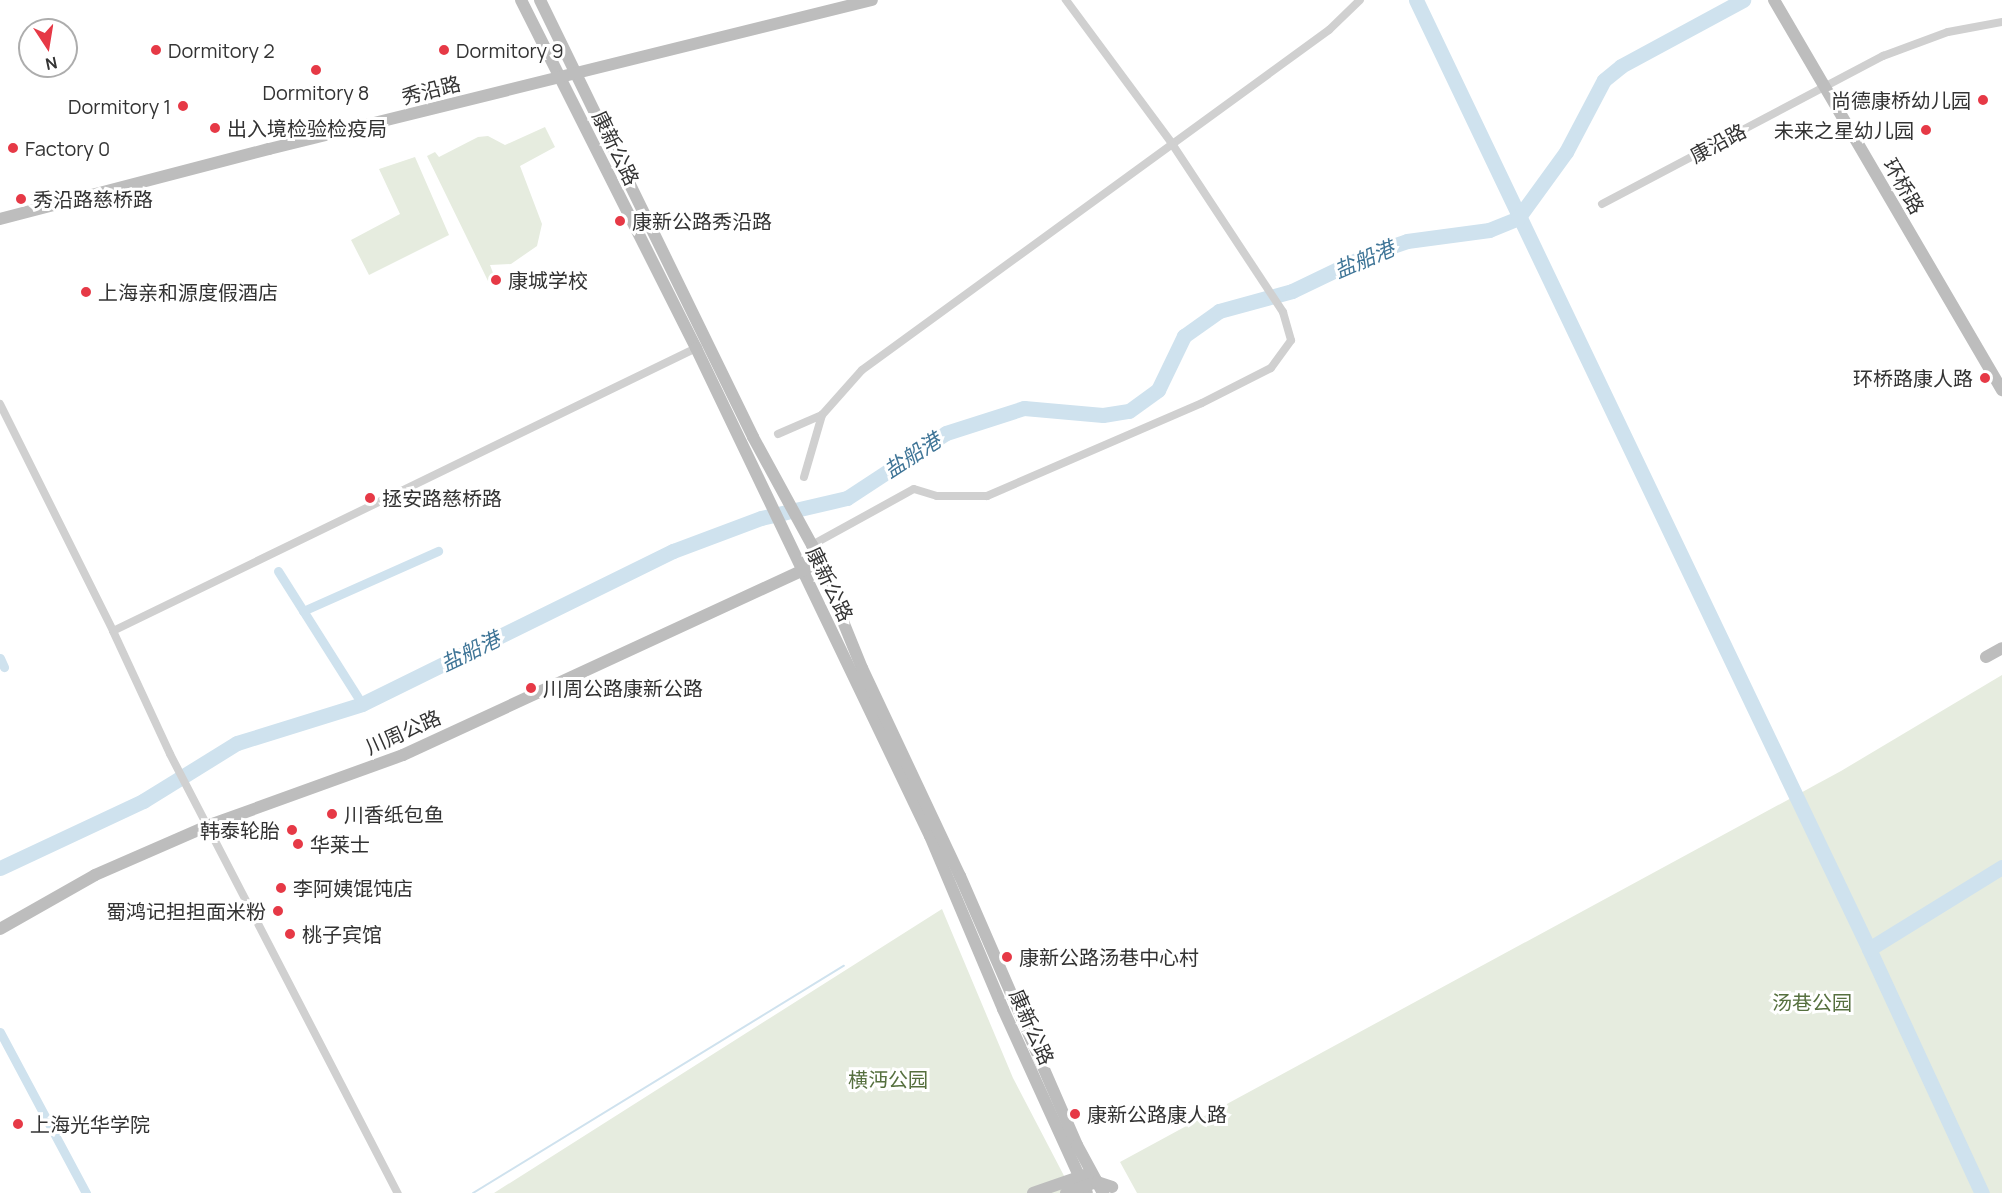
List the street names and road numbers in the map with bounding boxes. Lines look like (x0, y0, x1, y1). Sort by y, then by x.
street label: 秀沿路 (399, 71, 463, 109)
street label: 康新公路 (588, 107, 644, 189)
street label: 康沿路 (1686, 118, 1750, 168)
street label: 环桥路 (1879, 154, 1929, 218)
street label: 康新公路 (802, 543, 858, 625)
street label: 川周公路 (362, 705, 444, 759)
street label: 康新公路 (1005, 986, 1059, 1068)

